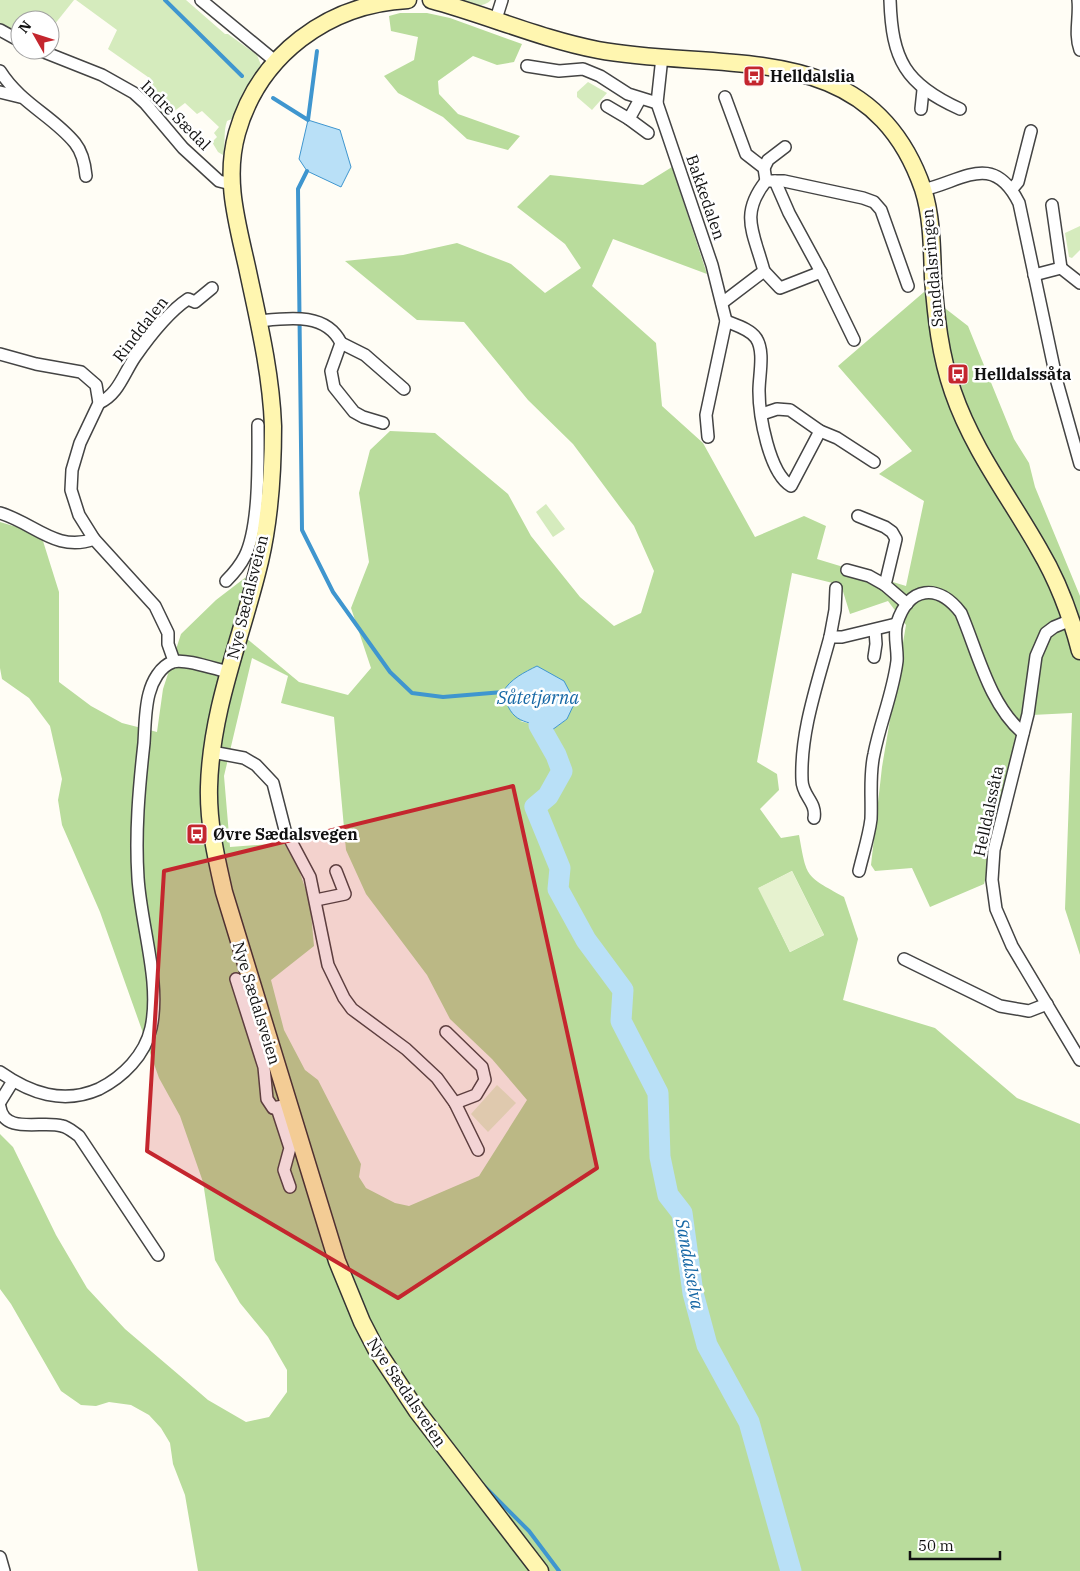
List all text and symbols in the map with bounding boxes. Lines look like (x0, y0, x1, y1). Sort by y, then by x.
north arrow (10, 10, 60, 60)
text: N (14, 17, 35, 37)
bus stop icon: Helldalslia (742, 64, 766, 88)
place label: Helldalslia (770, 66, 855, 86)
street label: Indre Sædal (137, 76, 215, 154)
street label: Bakkedalen (682, 152, 730, 242)
street label: Sanddalsringen (917, 208, 947, 328)
street label: Rinddalen (108, 292, 172, 366)
bus stop icon: Helldalssåta (946, 362, 970, 386)
place label: Helldalssåta (974, 364, 1071, 384)
street label: Nye Sædalsveien (222, 533, 272, 661)
water label: Såtetjørna (496, 686, 579, 709)
street label: Helldalssåta (969, 763, 1007, 858)
bus stop icon: Øvre Sædalsvegen (185, 822, 209, 846)
place label: Øvre Sædalsvegen (213, 824, 358, 844)
street label: Nye Sædalsveien (229, 939, 285, 1067)
water label: Sandalselva (670, 1216, 709, 1312)
street label: Nye Sædalsveien (363, 1334, 451, 1450)
scale bar (910, 1528, 1000, 1560)
text: 50 m (918, 1536, 954, 1555)

